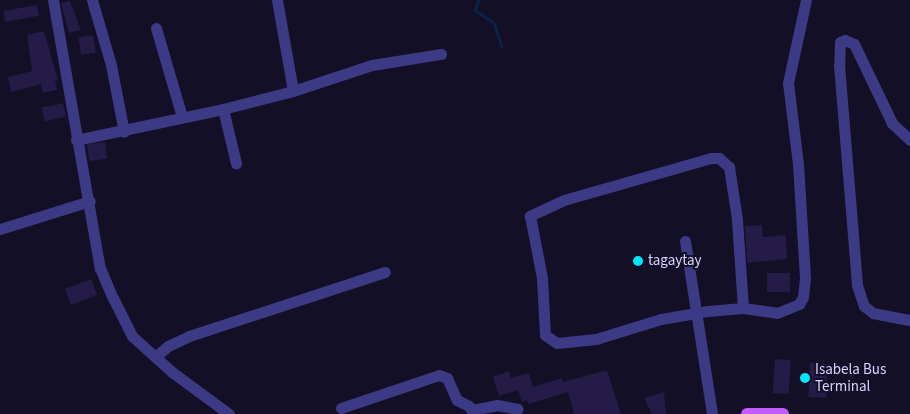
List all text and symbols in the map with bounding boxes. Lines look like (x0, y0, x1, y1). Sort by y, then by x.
place label: tagaytay (648, 252, 702, 270)
marker: tagaytay (632, 255, 644, 267)
place label: Isabela Bus Terminal (815, 360, 886, 395)
marker: Isabela Bus Terminal (799, 372, 811, 384)

